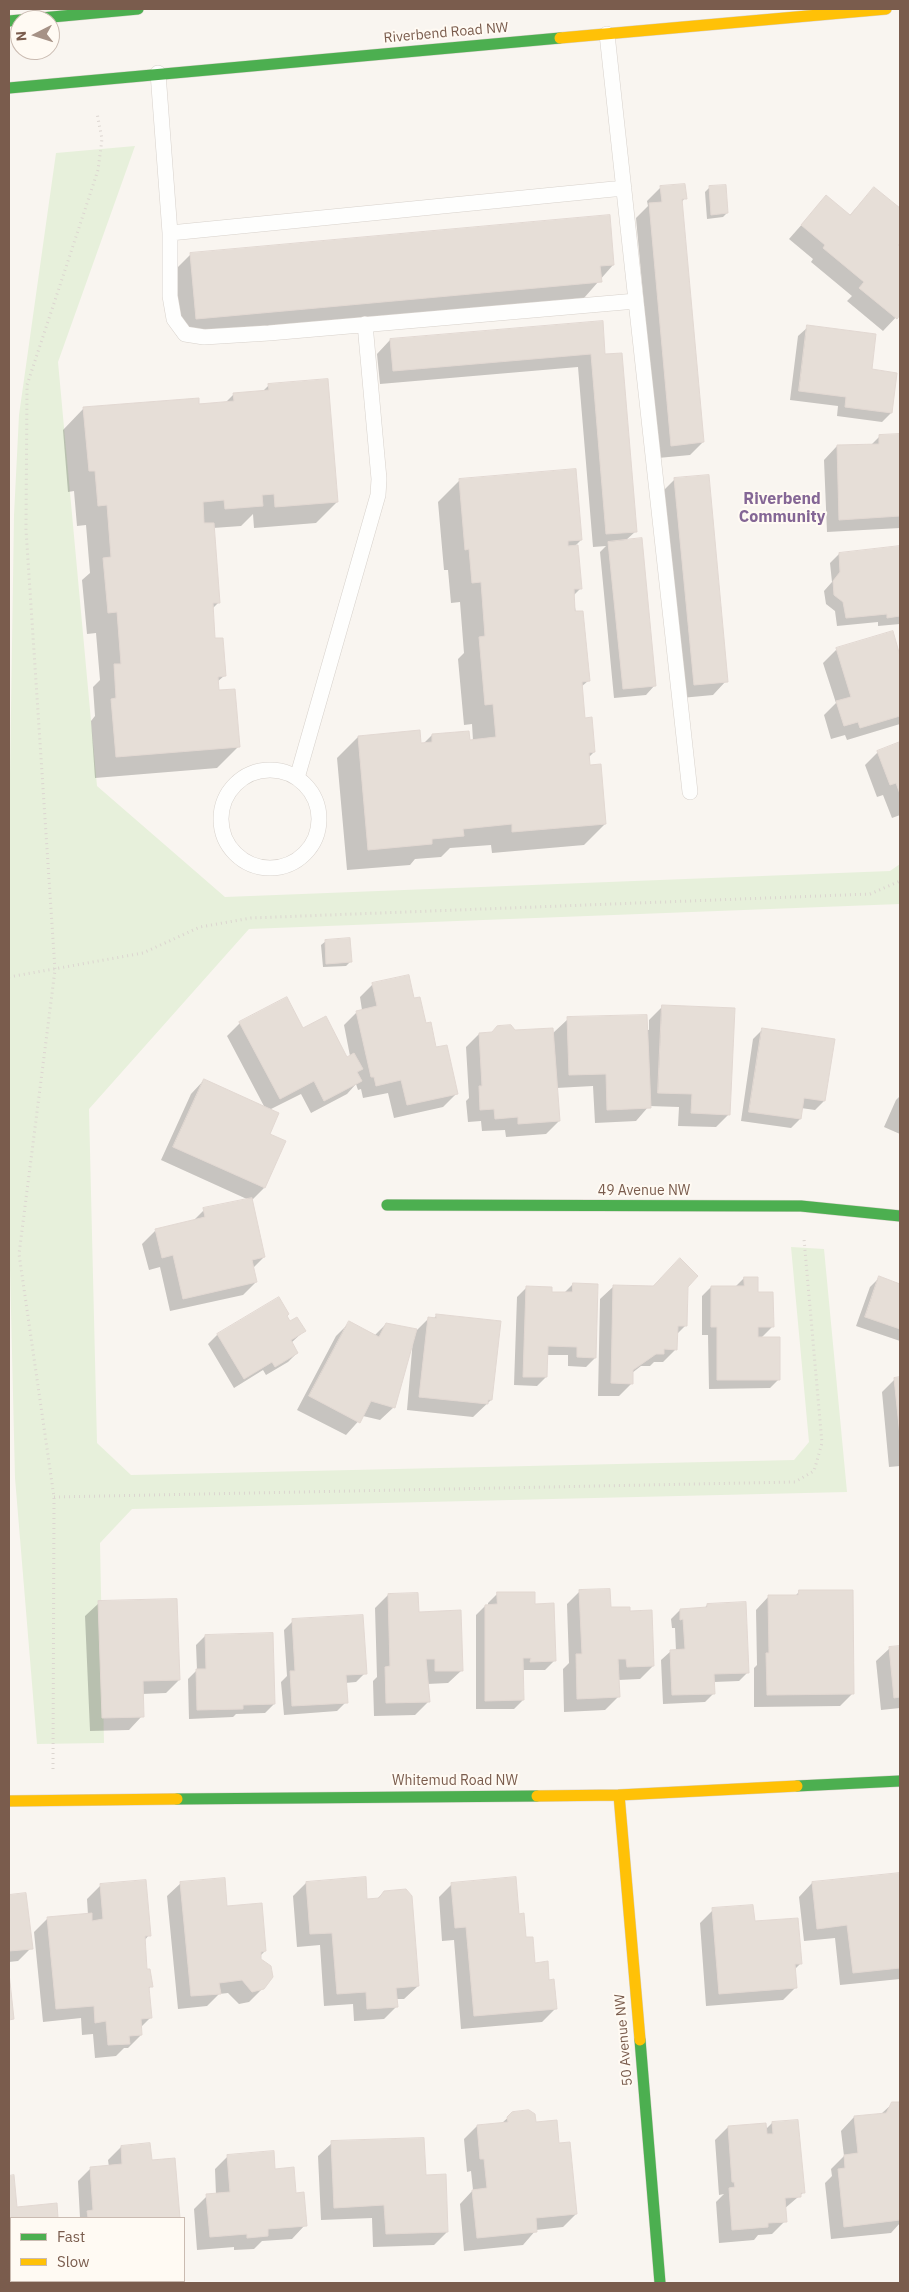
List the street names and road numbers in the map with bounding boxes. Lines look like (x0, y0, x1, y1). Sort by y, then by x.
street label: Riverbend Road NW (383, 19, 509, 47)
street label: 49 Avenue NW (598, 1183, 690, 1199)
street label: Whitemud Road NW (392, 1773, 518, 1789)
street label: 50 Avenue NW (612, 1993, 636, 2087)

